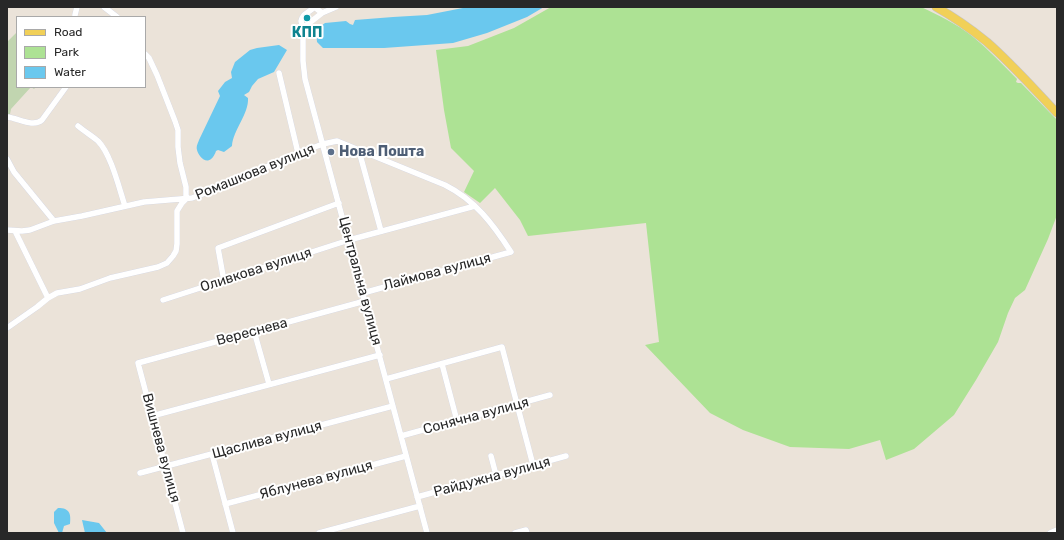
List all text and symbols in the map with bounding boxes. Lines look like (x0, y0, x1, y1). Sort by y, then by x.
marker: КПП (302, 13, 312, 23)
legend (16, 16, 146, 88)
text: Road (54, 25, 82, 39)
place label: КПП (292, 25, 322, 41)
text: Park (54, 45, 79, 59)
text: Water (54, 65, 86, 79)
street label: Ромашкова вулиця (193, 140, 317, 204)
place label: Нова Пошта (339, 144, 424, 160)
marker: Нова Пошта (326, 147, 336, 157)
street label: Центральна вулиця (335, 215, 385, 347)
street label: Оливкова вулиця (198, 244, 314, 296)
street label: Лаймова вулиця (381, 250, 493, 294)
street label: Вереснева (215, 314, 289, 350)
street label: Вишнева вулиця (138, 392, 184, 504)
street label: Сонячна вулиця (421, 394, 531, 438)
street label: Щаслива вулиця (210, 417, 324, 463)
street label: Райдужна вулиця (432, 453, 552, 501)
street label: Яблунева вулиця (258, 457, 374, 503)

